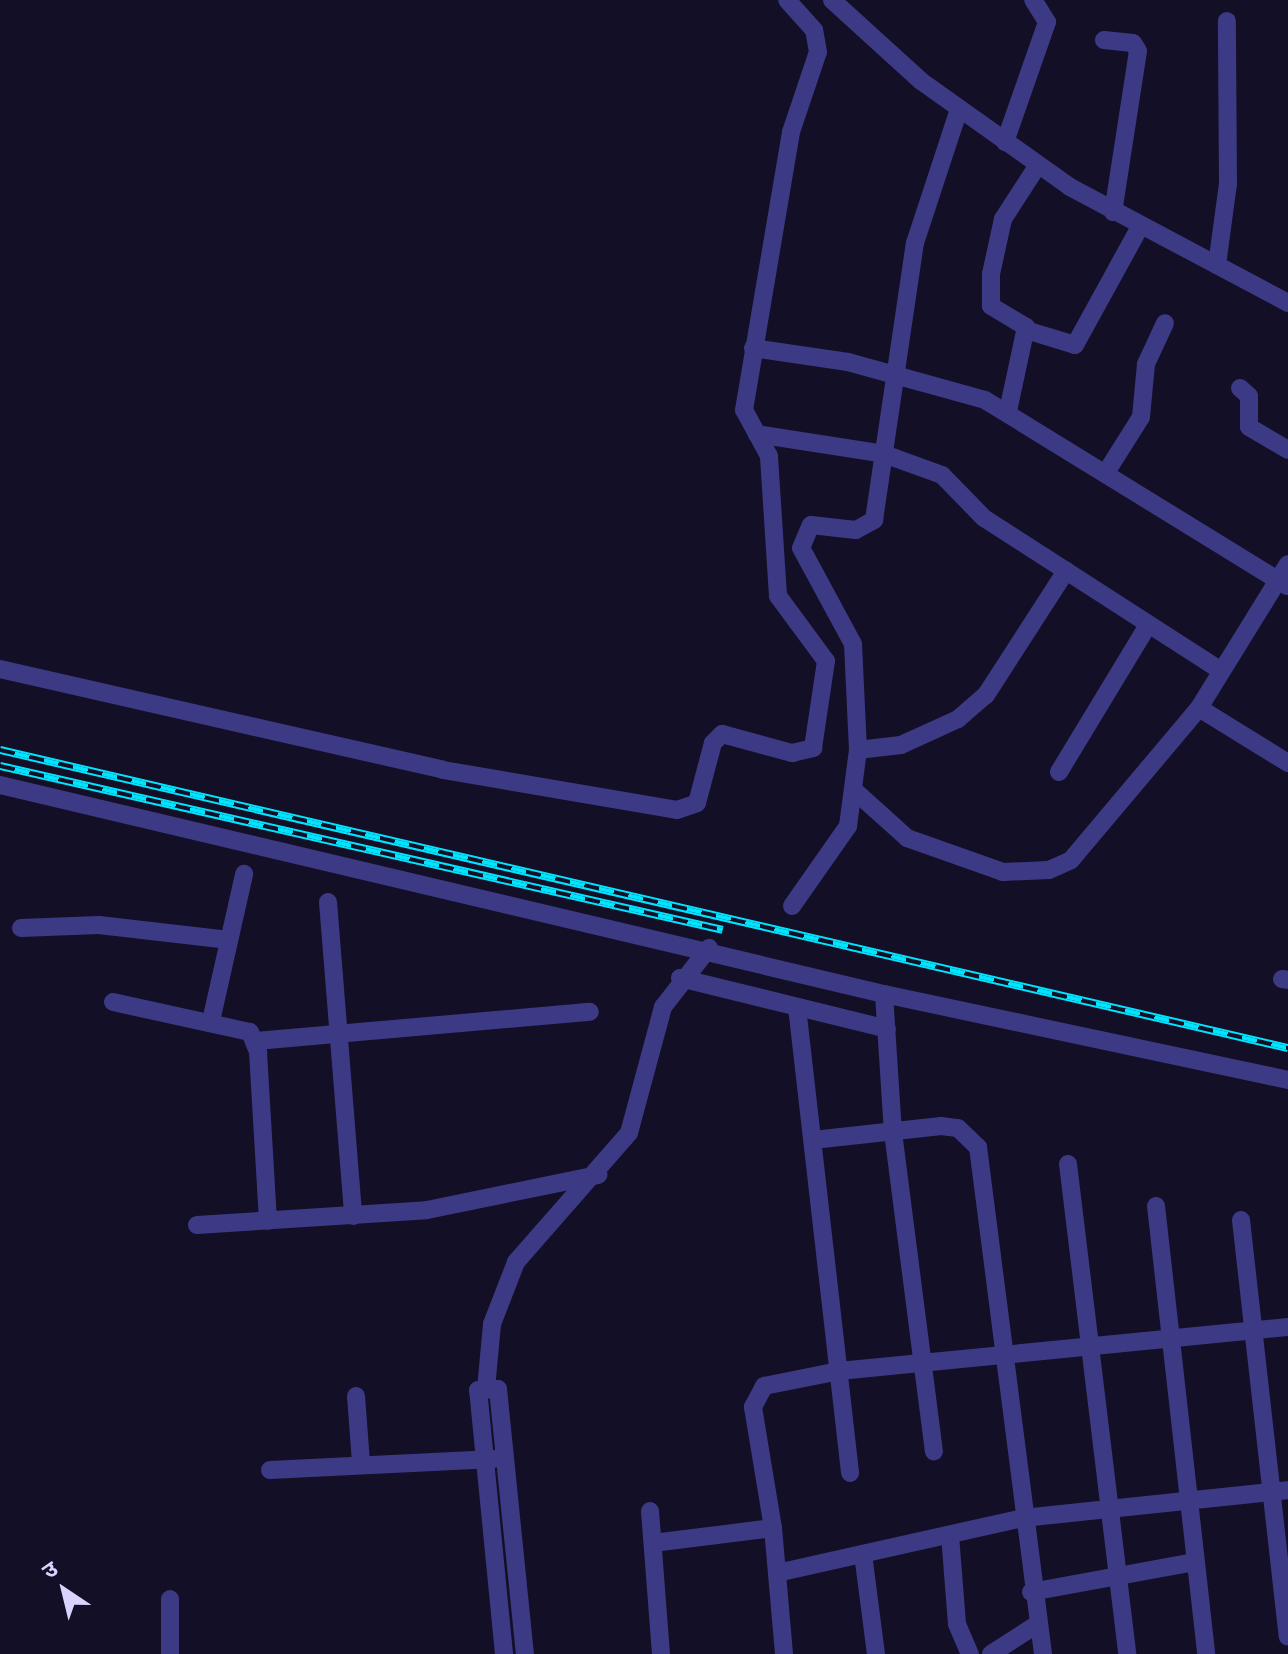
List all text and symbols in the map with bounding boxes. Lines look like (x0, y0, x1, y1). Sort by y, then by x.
north arrow (24, 1550, 104, 1630)
text: उ (37, 1555, 63, 1585)

